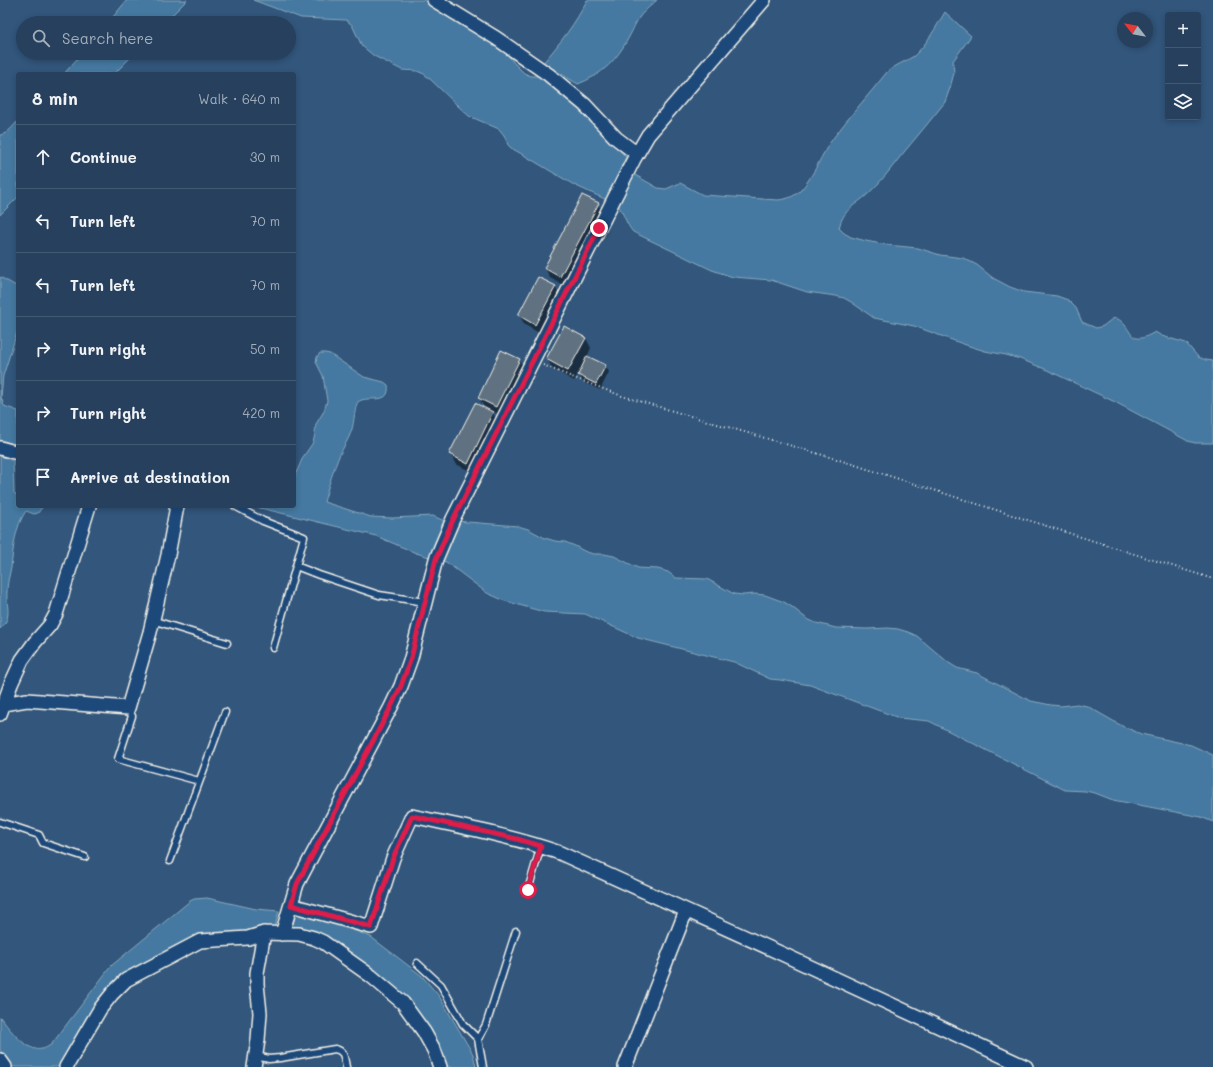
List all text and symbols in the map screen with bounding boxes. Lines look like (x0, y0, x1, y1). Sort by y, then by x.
north arrow (1117, 12, 1153, 48)
map controls (1165, 12, 1201, 120)
button: + (1165, 12, 1201, 48)
search box (16, 16, 296, 60)
icon: search (30, 27, 52, 49)
text: Search here (62, 28, 153, 48)
button: − (1165, 48, 1201, 84)
button: layers (1165, 84, 1201, 120)
text: 8 min (32, 87, 78, 109)
text: Walk · 640 m (198, 90, 280, 107)
icon: ahead (32, 146, 54, 168)
text: Continue (70, 147, 137, 167)
text: 30 m (250, 148, 280, 165)
icon: left (32, 210, 54, 232)
text: Turn left (70, 211, 135, 231)
text: 70 m (250, 212, 280, 229)
route end (590, 219, 608, 237)
icon: left (32, 274, 54, 296)
text: Turn left (70, 275, 135, 295)
text: 70 m (250, 276, 280, 293)
icon: right (32, 338, 54, 360)
text: Turn right (70, 339, 147, 359)
text: 50 m (250, 340, 280, 357)
icon: right (32, 402, 54, 424)
text: Turn right (70, 403, 147, 423)
text: 420 m (243, 404, 280, 421)
icon: arrive (32, 466, 54, 488)
text: Arrive at destination (70, 467, 230, 487)
route start (519, 881, 537, 899)

